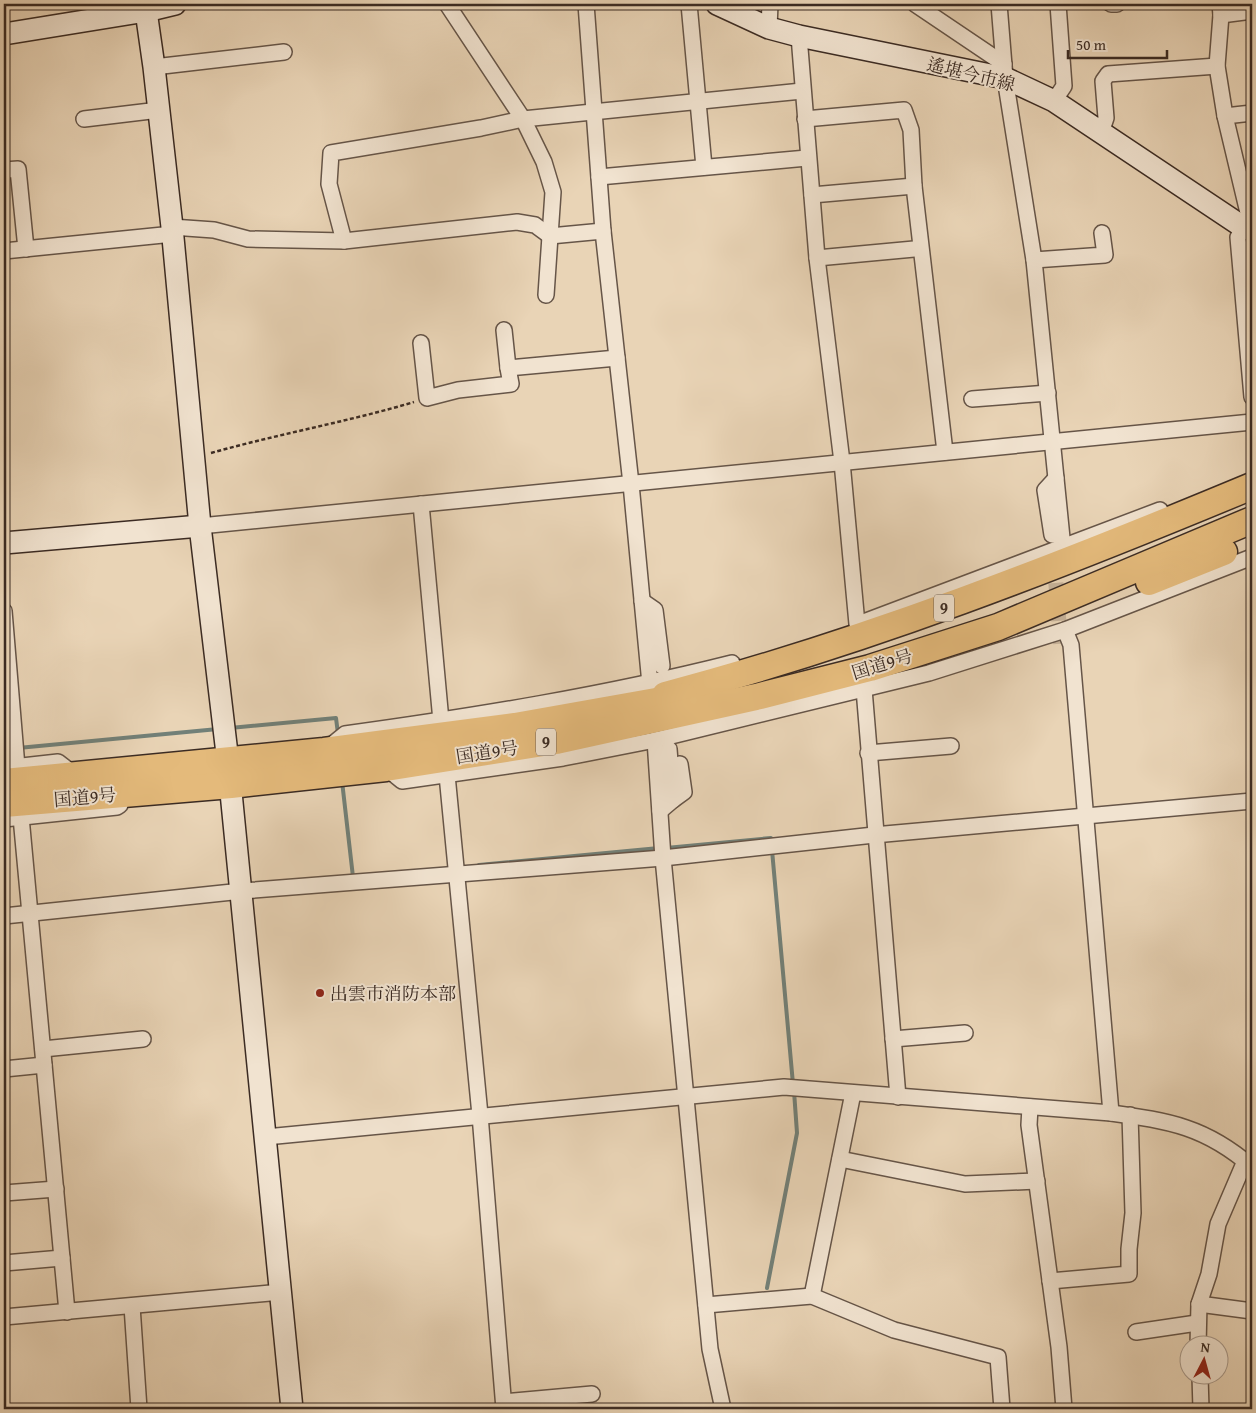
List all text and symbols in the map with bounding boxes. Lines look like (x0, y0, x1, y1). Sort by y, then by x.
scale bar (1068, 28, 1167, 60)
text: 50 m (1076, 34, 1107, 55)
street label: 遙堪今市線 (924, 50, 1018, 98)
road number: 9 (934, 594, 954, 622)
street label: 国道9号 (848, 642, 916, 686)
road number: 9 (536, 729, 556, 756)
street label: 国道9号 (454, 734, 520, 770)
street label: 国道9号 (53, 781, 117, 813)
place label: 出雲市消防本部 (330, 980, 456, 1007)
marker: 出雲市消防本部 (314, 987, 326, 999)
north arrow (1178, 1336, 1228, 1386)
text: N (1200, 1337, 1212, 1358)

